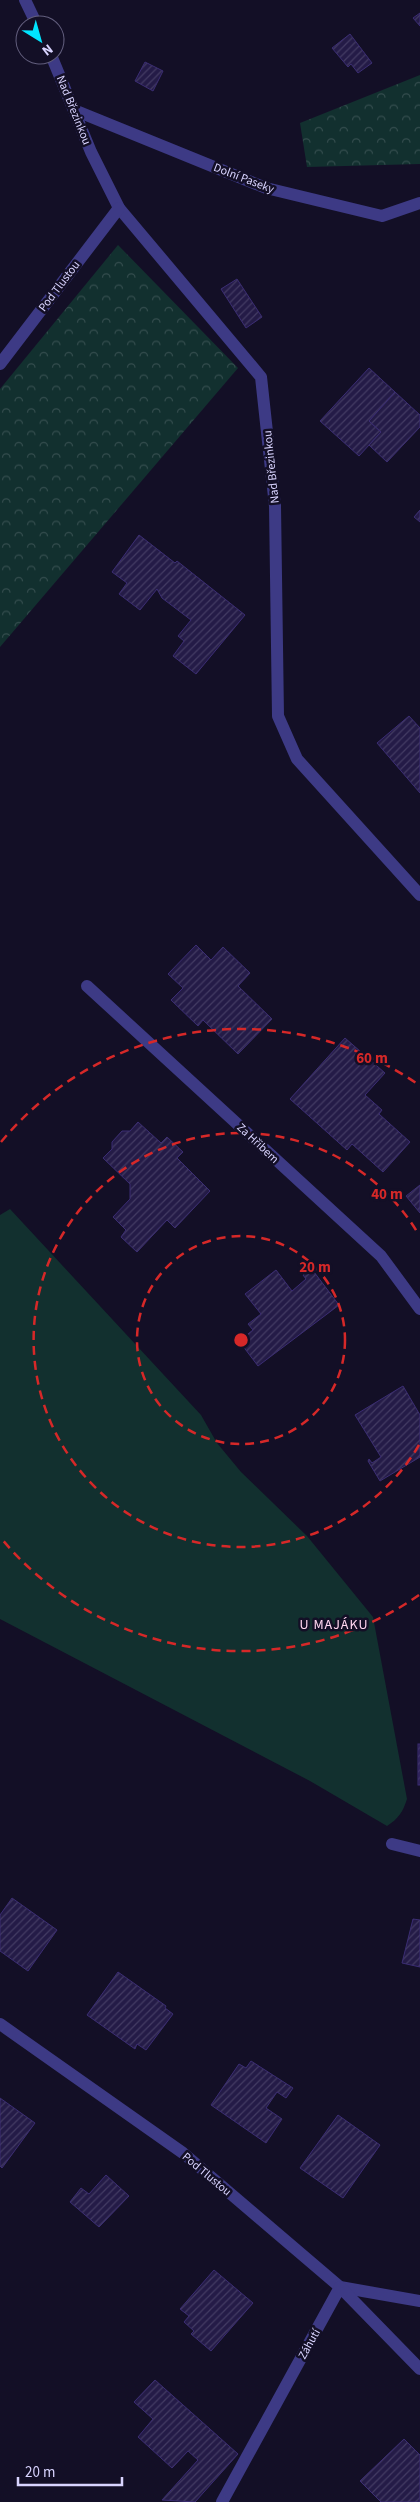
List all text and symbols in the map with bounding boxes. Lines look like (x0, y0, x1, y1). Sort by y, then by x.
north arrow (15, 15, 65, 65)
text: N (37, 39, 57, 60)
street label: Nad Březinkou (52, 73, 95, 147)
street label: Dolní Paseky (211, 159, 277, 198)
street label: Pod Tlustou (35, 257, 84, 315)
street label: Nad Březinkou (259, 430, 284, 504)
text: 60 m (356, 1048, 388, 1069)
street label: Za Hřibem (233, 1119, 283, 1167)
text: 40 m (371, 1184, 403, 1205)
text: 20 m (299, 1257, 331, 1278)
centre of rings (232, 1331, 250, 1349)
district label: U MAJÁKU (300, 1615, 368, 1635)
street label: Pod Tlustou (178, 2149, 235, 2200)
street label: Záhutí (294, 2325, 325, 2363)
scale bar (18, 2454, 121, 2486)
text: 20 m (25, 2462, 55, 2483)

